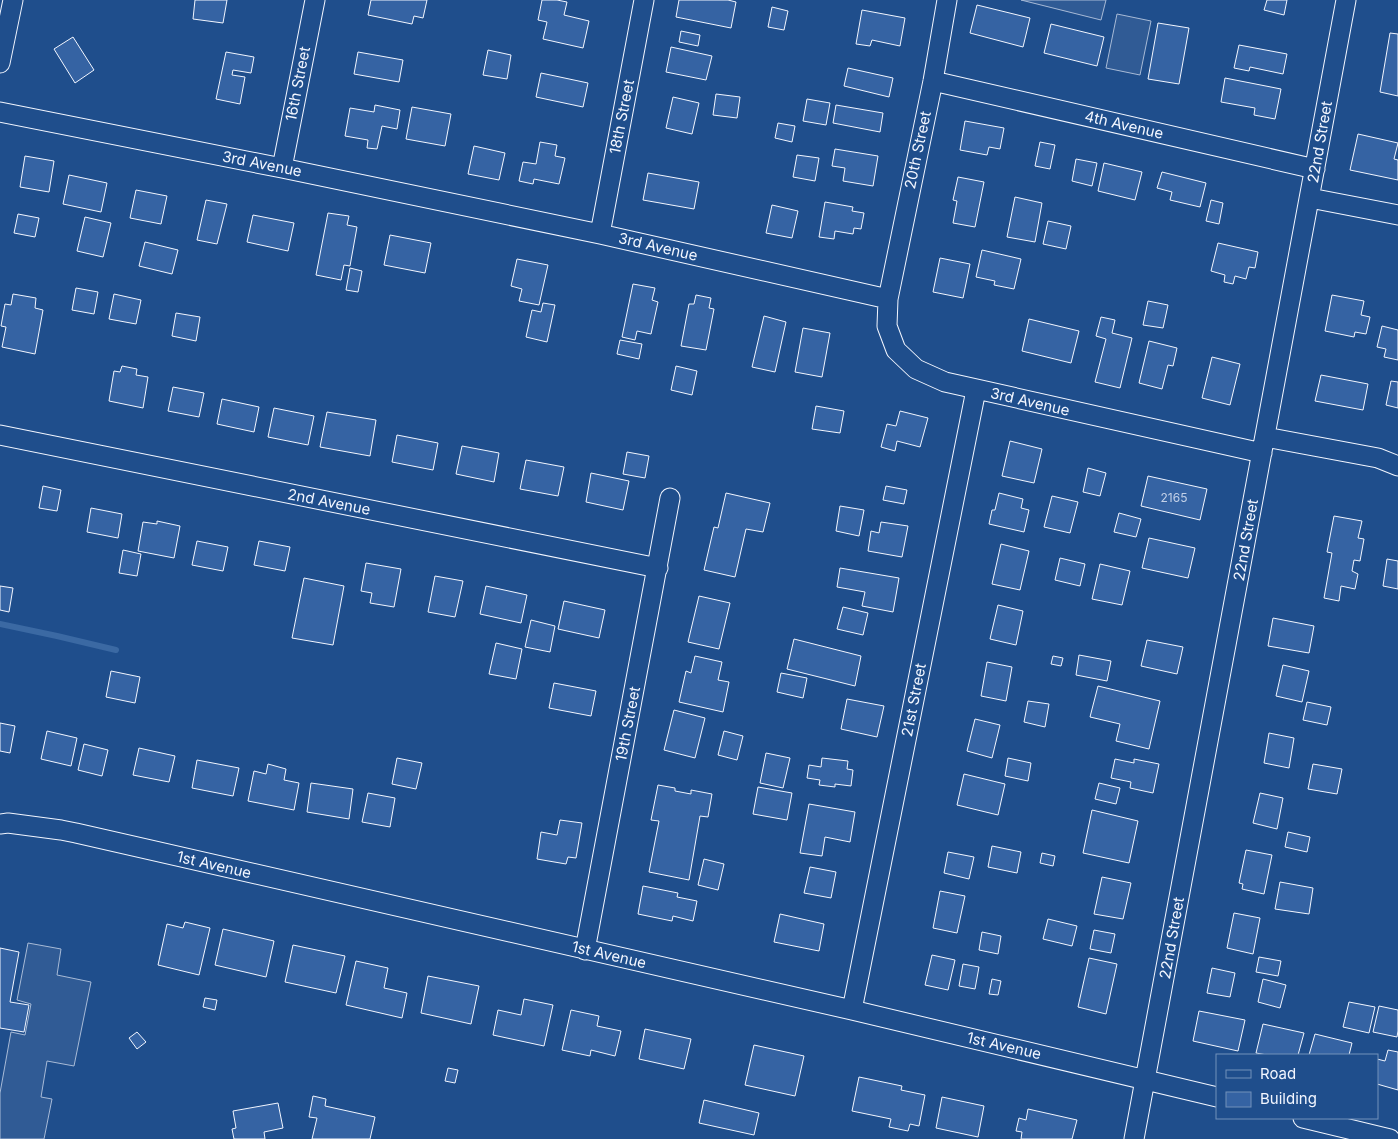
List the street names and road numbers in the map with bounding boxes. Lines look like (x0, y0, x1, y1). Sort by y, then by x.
street label: 16th Street (281, 45, 314, 123)
street label: 18th Street (605, 78, 638, 156)
street label: 22nd Street (1303, 99, 1336, 184)
street label: 4th Avenue (1083, 106, 1165, 143)
street label: 20th Street (900, 109, 935, 191)
street label: 3rd Avenue (221, 146, 304, 181)
street label: 3rd Avenue (617, 228, 700, 265)
street label: 3rd Avenue (989, 383, 1072, 420)
street label: 2nd Avenue (286, 484, 372, 519)
street label: 22nd Street (1229, 497, 1262, 582)
street label: 21st Street (897, 661, 930, 738)
street label: 19th Street (611, 685, 644, 763)
street label: 1st Avenue (175, 847, 253, 882)
street label: 22nd Street (1155, 895, 1188, 980)
street label: 1st Avenue (570, 937, 648, 972)
street label: 1st Avenue (965, 1028, 1043, 1063)

